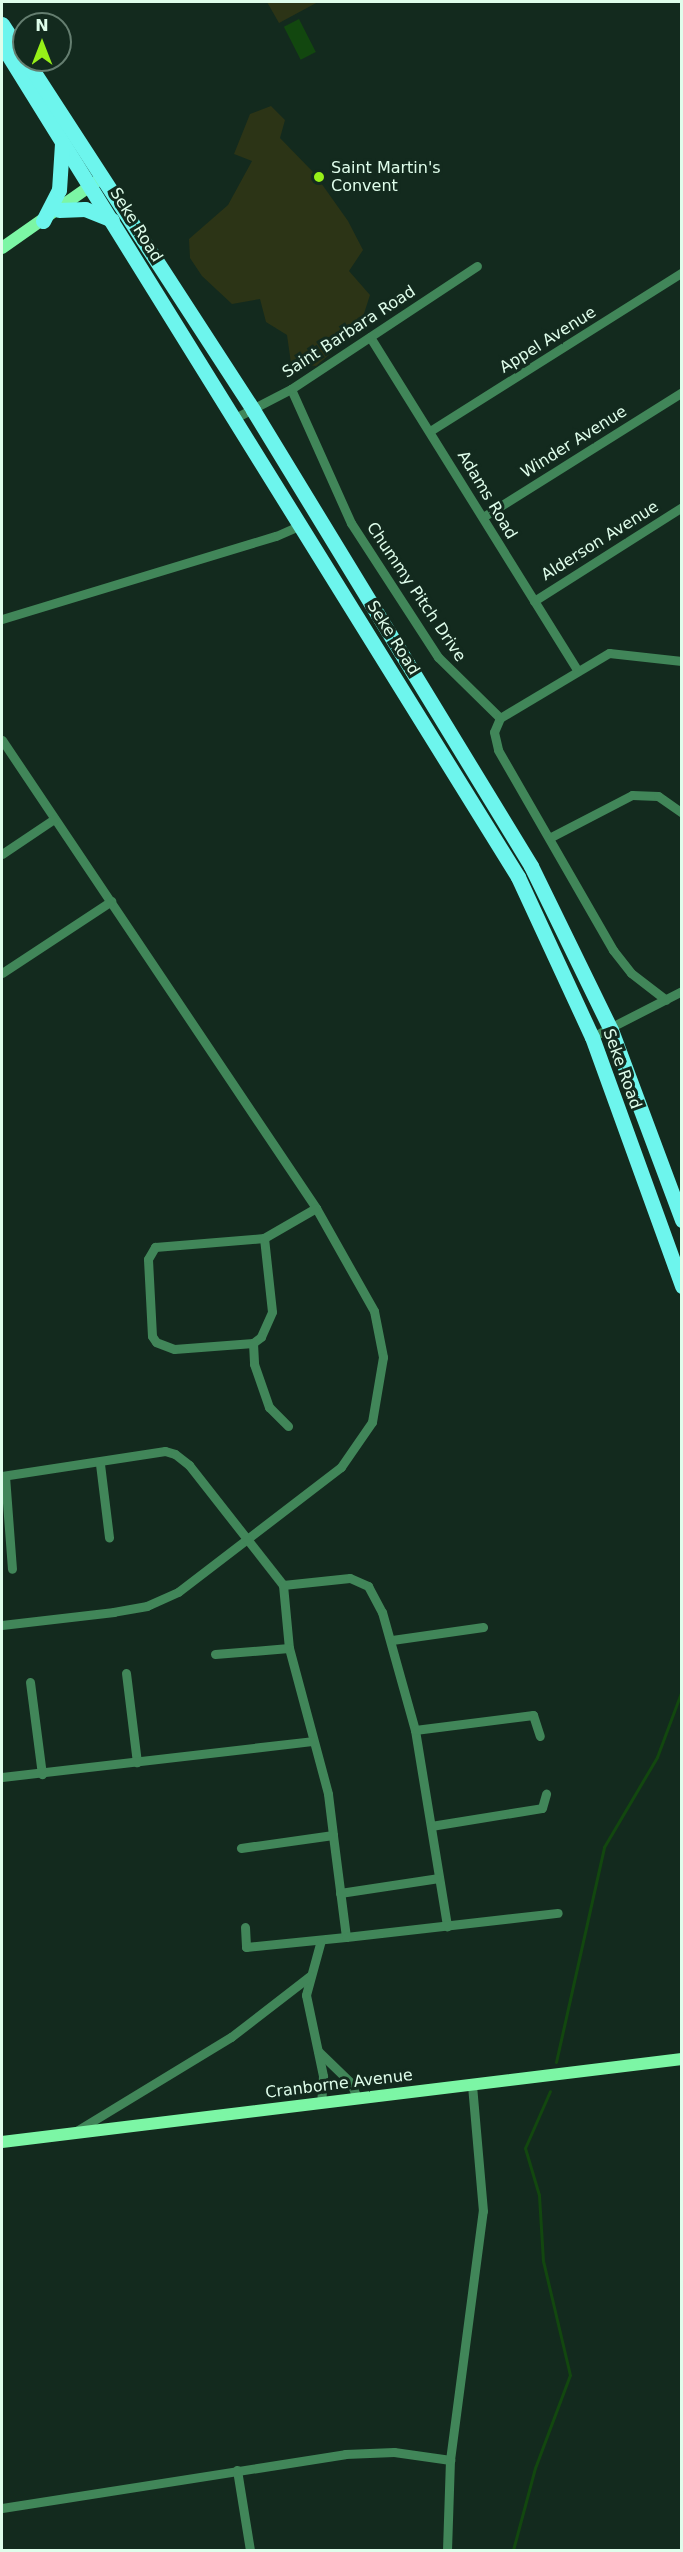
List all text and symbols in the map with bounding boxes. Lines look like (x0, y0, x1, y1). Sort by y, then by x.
north arrow (12, 12, 72, 72)
text: N (35, 16, 49, 35)
place label: Saint Martin's Convent (331, 158, 441, 196)
marker: Saint Martin's Convent (312, 170, 326, 184)
street label: Seke Road (106, 184, 166, 266)
street label: Saint Barbara Road (279, 282, 419, 382)
street label: Appel Avenue (496, 303, 600, 377)
street label: Winder Avenue (518, 402, 630, 482)
street label: Adams Road (453, 447, 521, 543)
street label: Alderson Avenue (538, 497, 662, 585)
street label: Chummy Pitch Drive (362, 519, 470, 665)
street label: Seke Road (363, 597, 423, 679)
street label: Seke Road (599, 1026, 645, 1112)
street label: Cranborne Avenue (264, 2065, 414, 2103)

